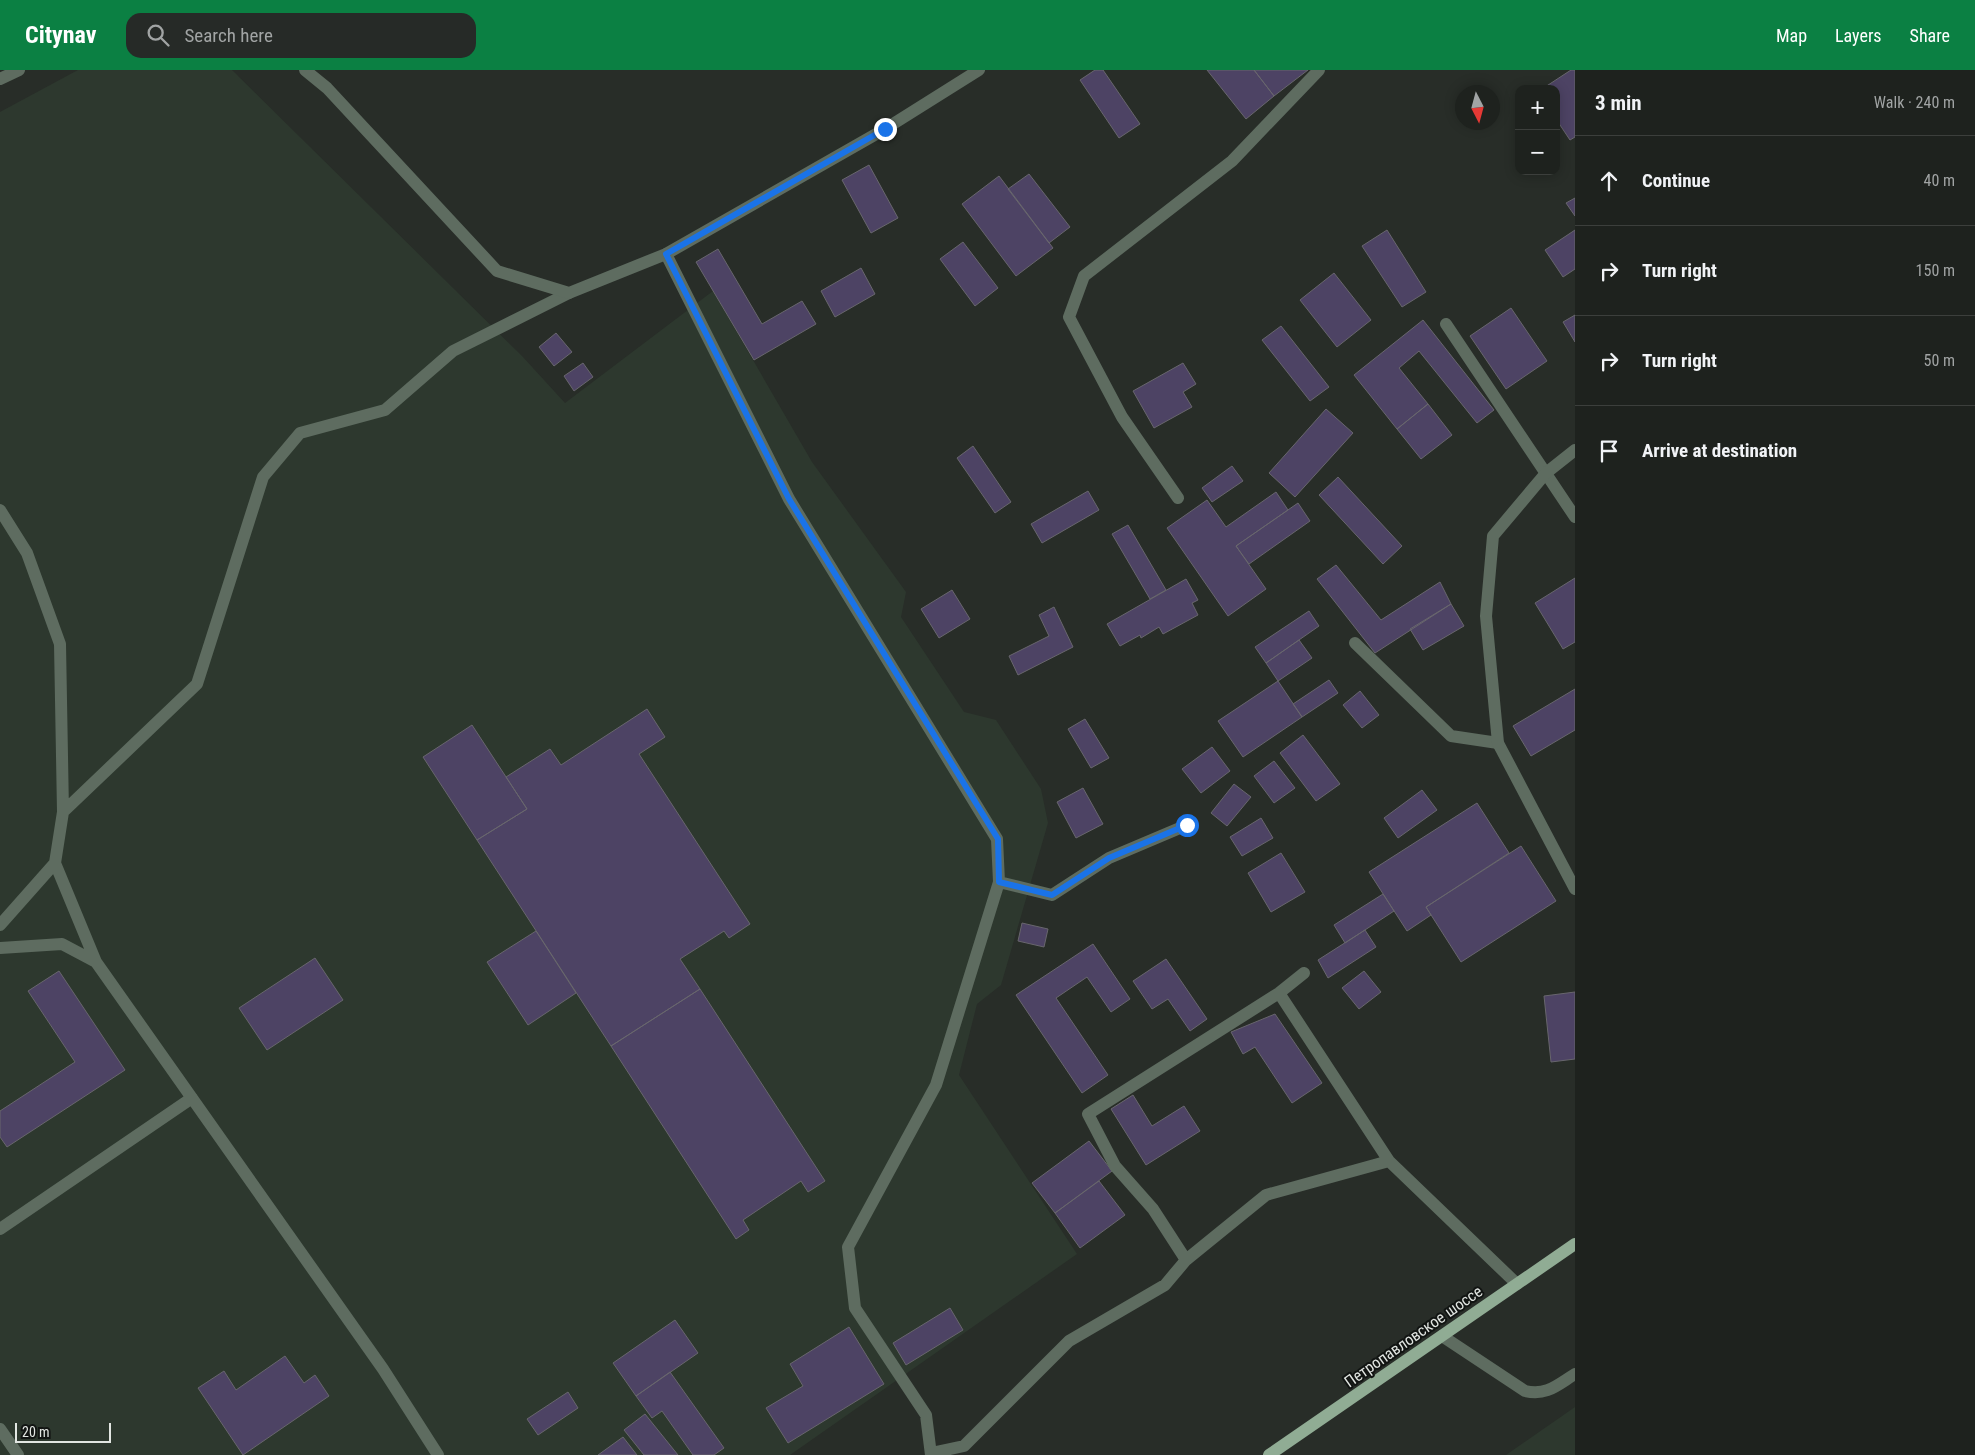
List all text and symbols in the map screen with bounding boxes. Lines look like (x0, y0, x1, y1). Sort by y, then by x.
search box (126, 13, 476, 58)
text: Citynav (25, 21, 96, 49)
icon: search (144, 21, 172, 49)
text: Search here (184, 24, 273, 47)
text: Map (1776, 25, 1807, 46)
text: Layers (1835, 25, 1882, 46)
text: Share (1910, 25, 1950, 46)
north arrow (1455, 85, 1500, 130)
map controls (1515, 85, 1560, 175)
button: + (1515, 85, 1560, 130)
text: 3 min (1595, 91, 1642, 115)
text: Walk · 240 m (1874, 93, 1955, 112)
route end (874, 118, 897, 141)
button: − (1515, 130, 1560, 175)
icon: ahead (1595, 167, 1623, 195)
text: Continue (1642, 169, 1710, 192)
text: 40 m (1923, 171, 1955, 190)
icon: right (1595, 257, 1623, 285)
text: Turn right (1642, 259, 1717, 282)
text: 150 m (1916, 261, 1955, 280)
icon: right (1595, 347, 1623, 375)
text: Turn right (1642, 349, 1717, 372)
text: 50 m (1923, 351, 1955, 370)
icon: arrive (1595, 437, 1623, 465)
text: Arrive at destination (1642, 439, 1797, 462)
route start (1176, 814, 1199, 837)
street label: Петропавловское шоссе (1341, 1282, 1486, 1391)
scale bar (15, 1420, 111, 1443)
text: 20 m (22, 1424, 50, 1440)

